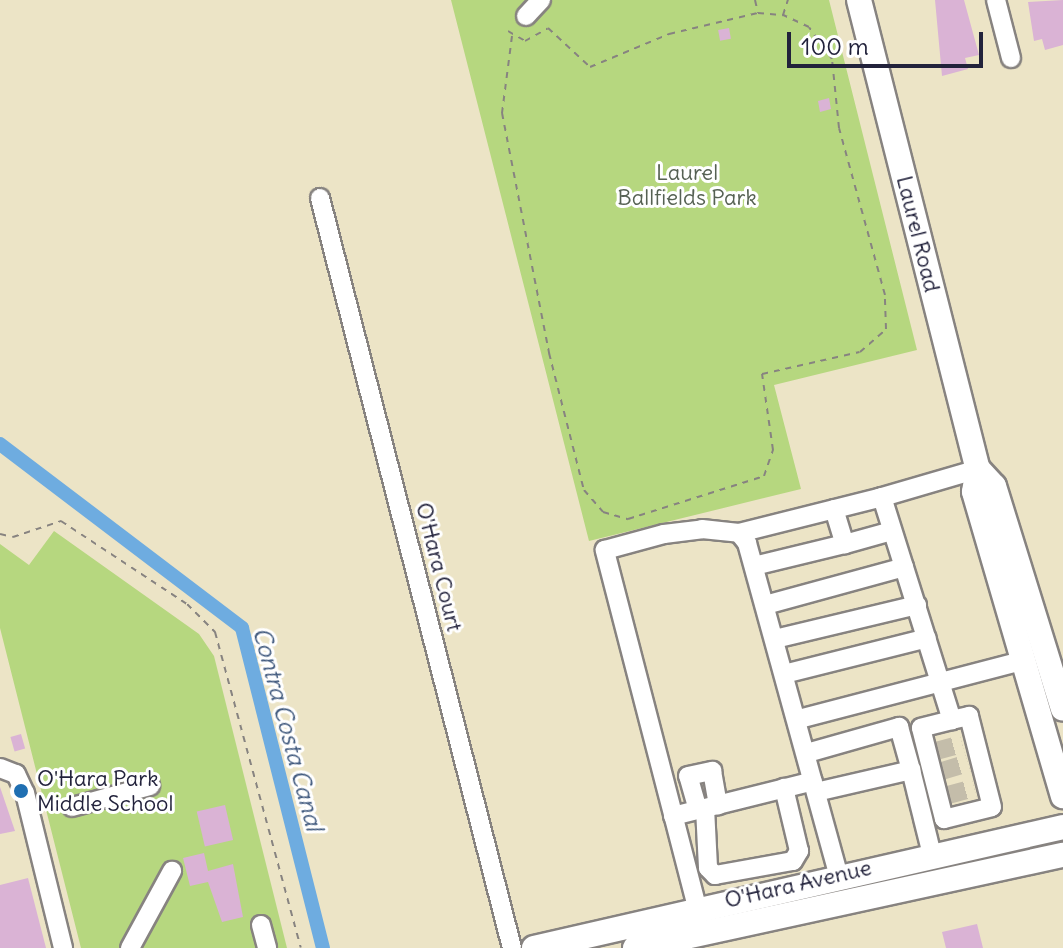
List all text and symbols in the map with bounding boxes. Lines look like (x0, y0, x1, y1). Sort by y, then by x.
scale bar (791, 16, 987, 66)
text: 100 m (801, 31, 869, 61)
park label: Laurel Ballfields Park (617, 159, 757, 210)
street label: Laurel Road (891, 173, 945, 295)
street label: O'Hara Court (410, 500, 468, 634)
water label: Contra Costa Canal (247, 624, 329, 834)
place label: O'Hara Park Middle School (37, 765, 173, 816)
marker: O'Hara Park Middle School (12, 782, 30, 800)
street label: O'Hara Avenue (722, 854, 874, 914)

